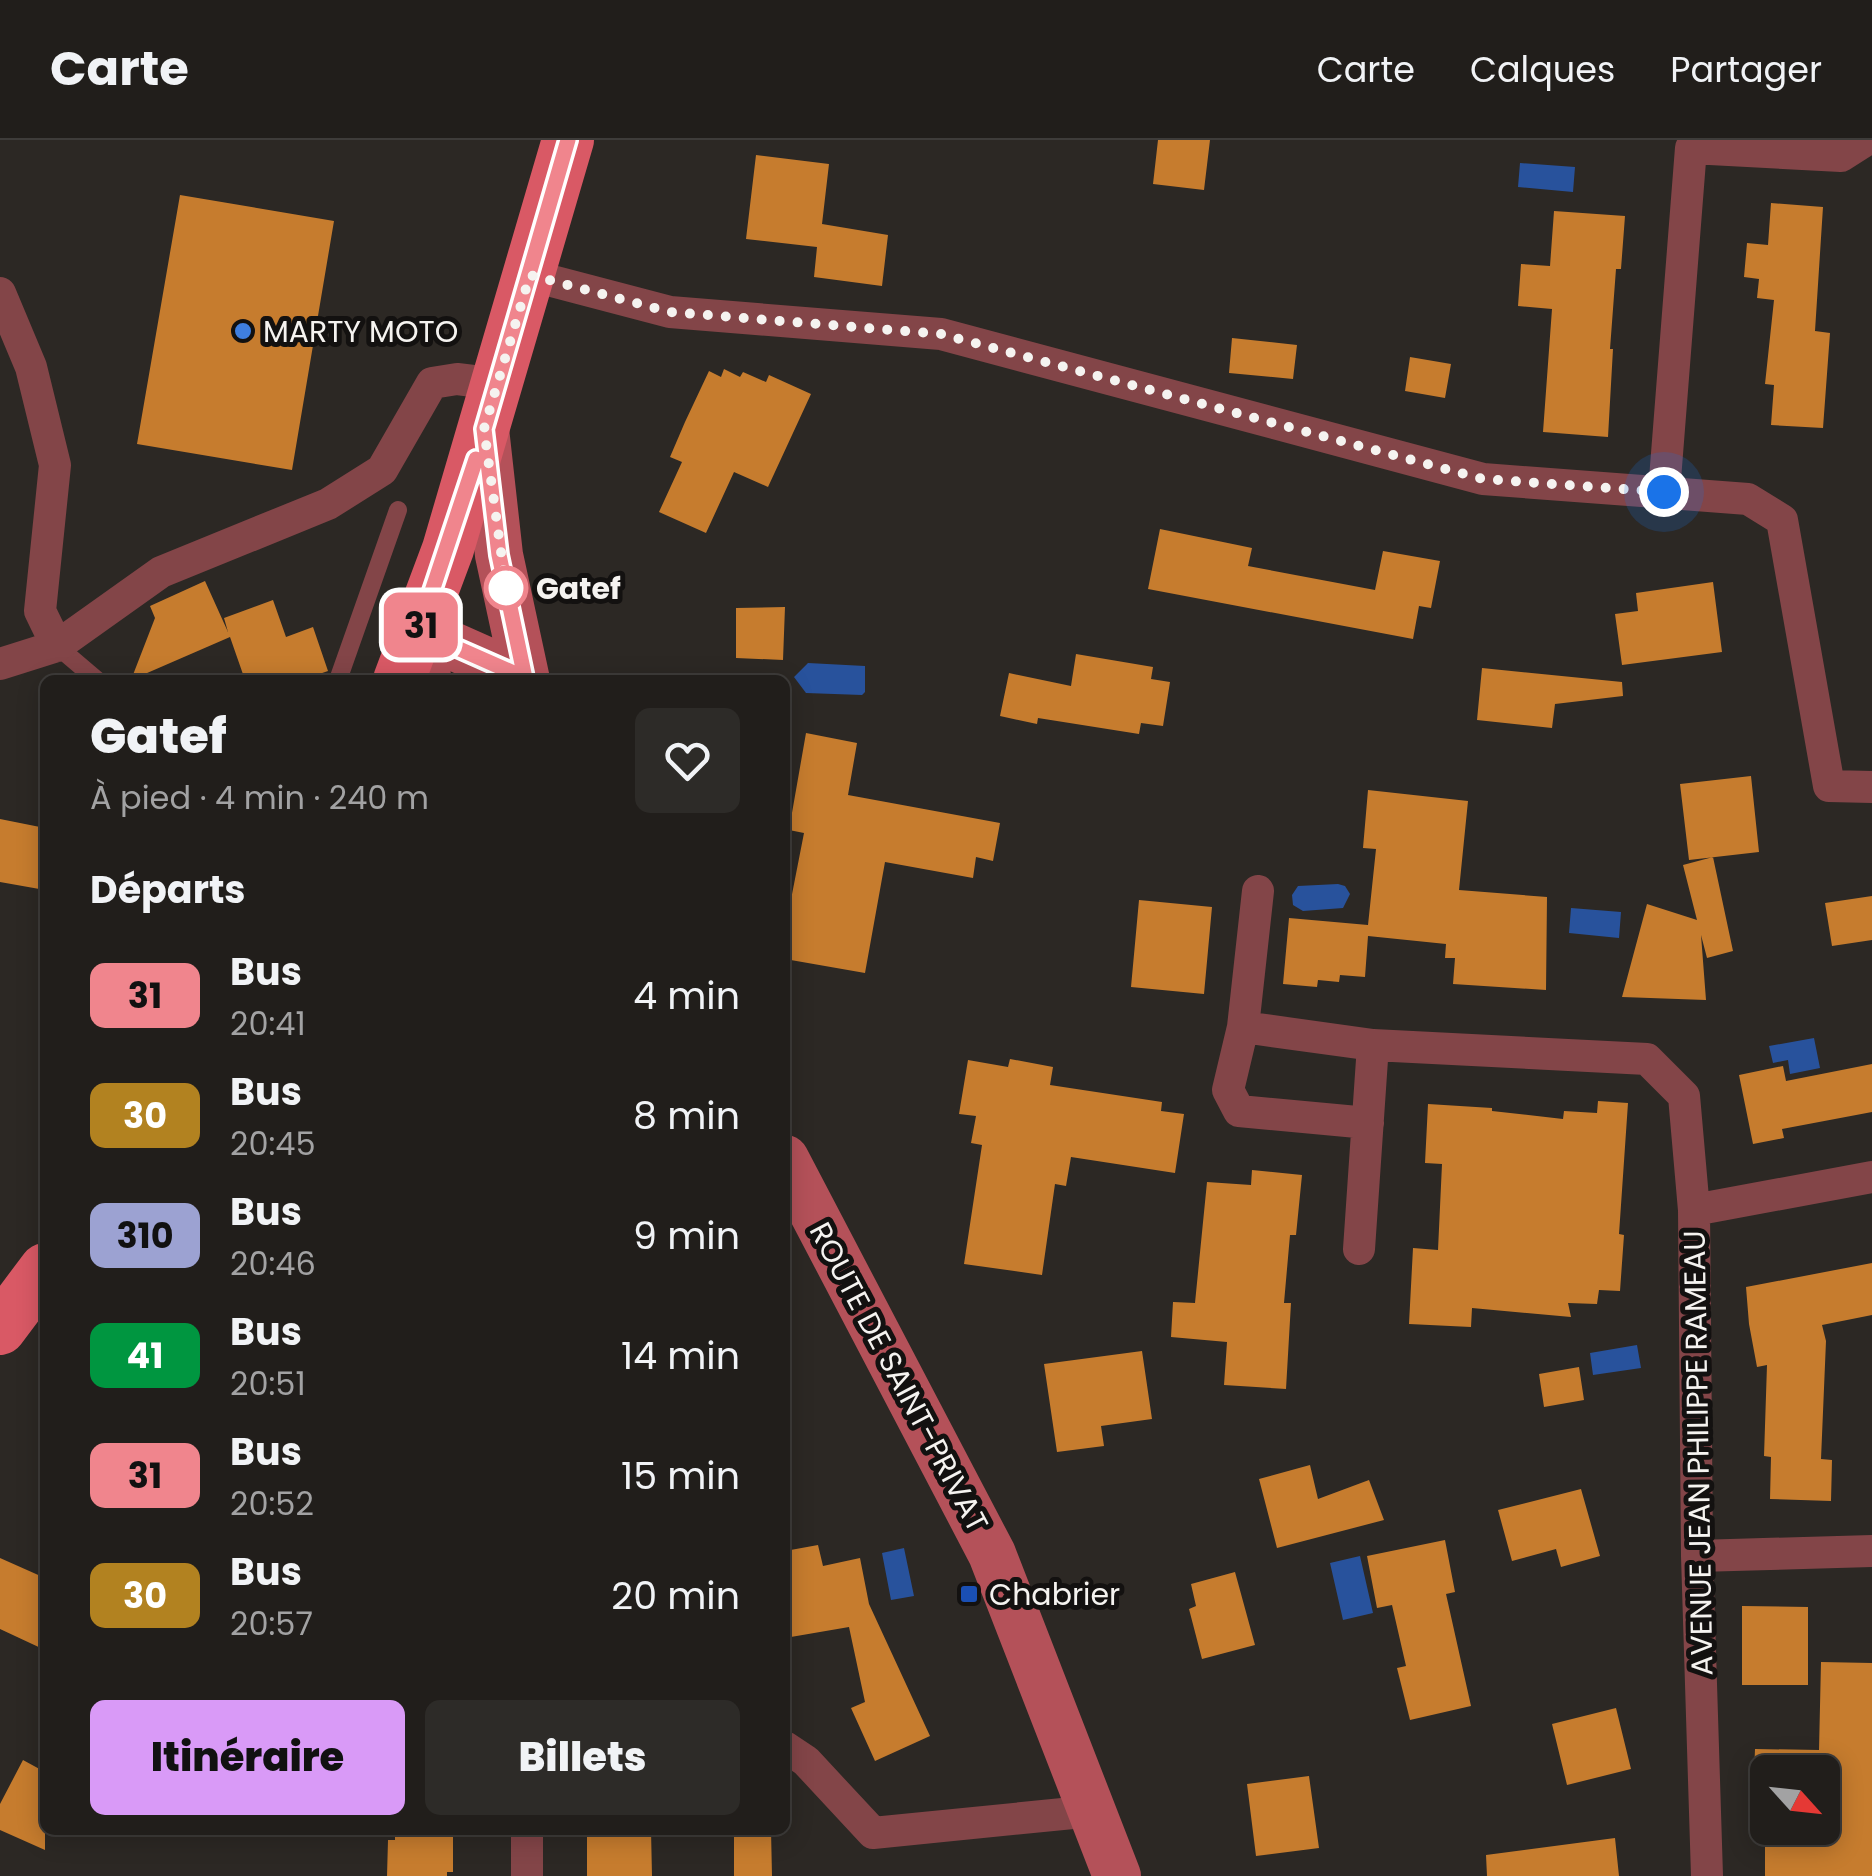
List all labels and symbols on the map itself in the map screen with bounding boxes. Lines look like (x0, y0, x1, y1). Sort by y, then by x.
place label: MARTY MOTO (263, 310, 458, 353)
marker: MARTY MOTO (232, 320, 254, 342)
your location (1639, 467, 1689, 517)
marker: Gatef (485, 567, 527, 609)
place label: Gatef (536, 567, 621, 610)
line badge: 31 (376, 592, 466, 658)
street label: ROUTE DE SAINT-PRIVAT (799, 1215, 999, 1539)
street label: AVENUE JEAN PHILIPPE RAMEAU (1673, 1230, 1723, 1676)
place label: Chabrier (989, 1573, 1120, 1616)
marker: Chabrier (958, 1583, 980, 1605)
north arrow (1750, 1755, 1840, 1845)

